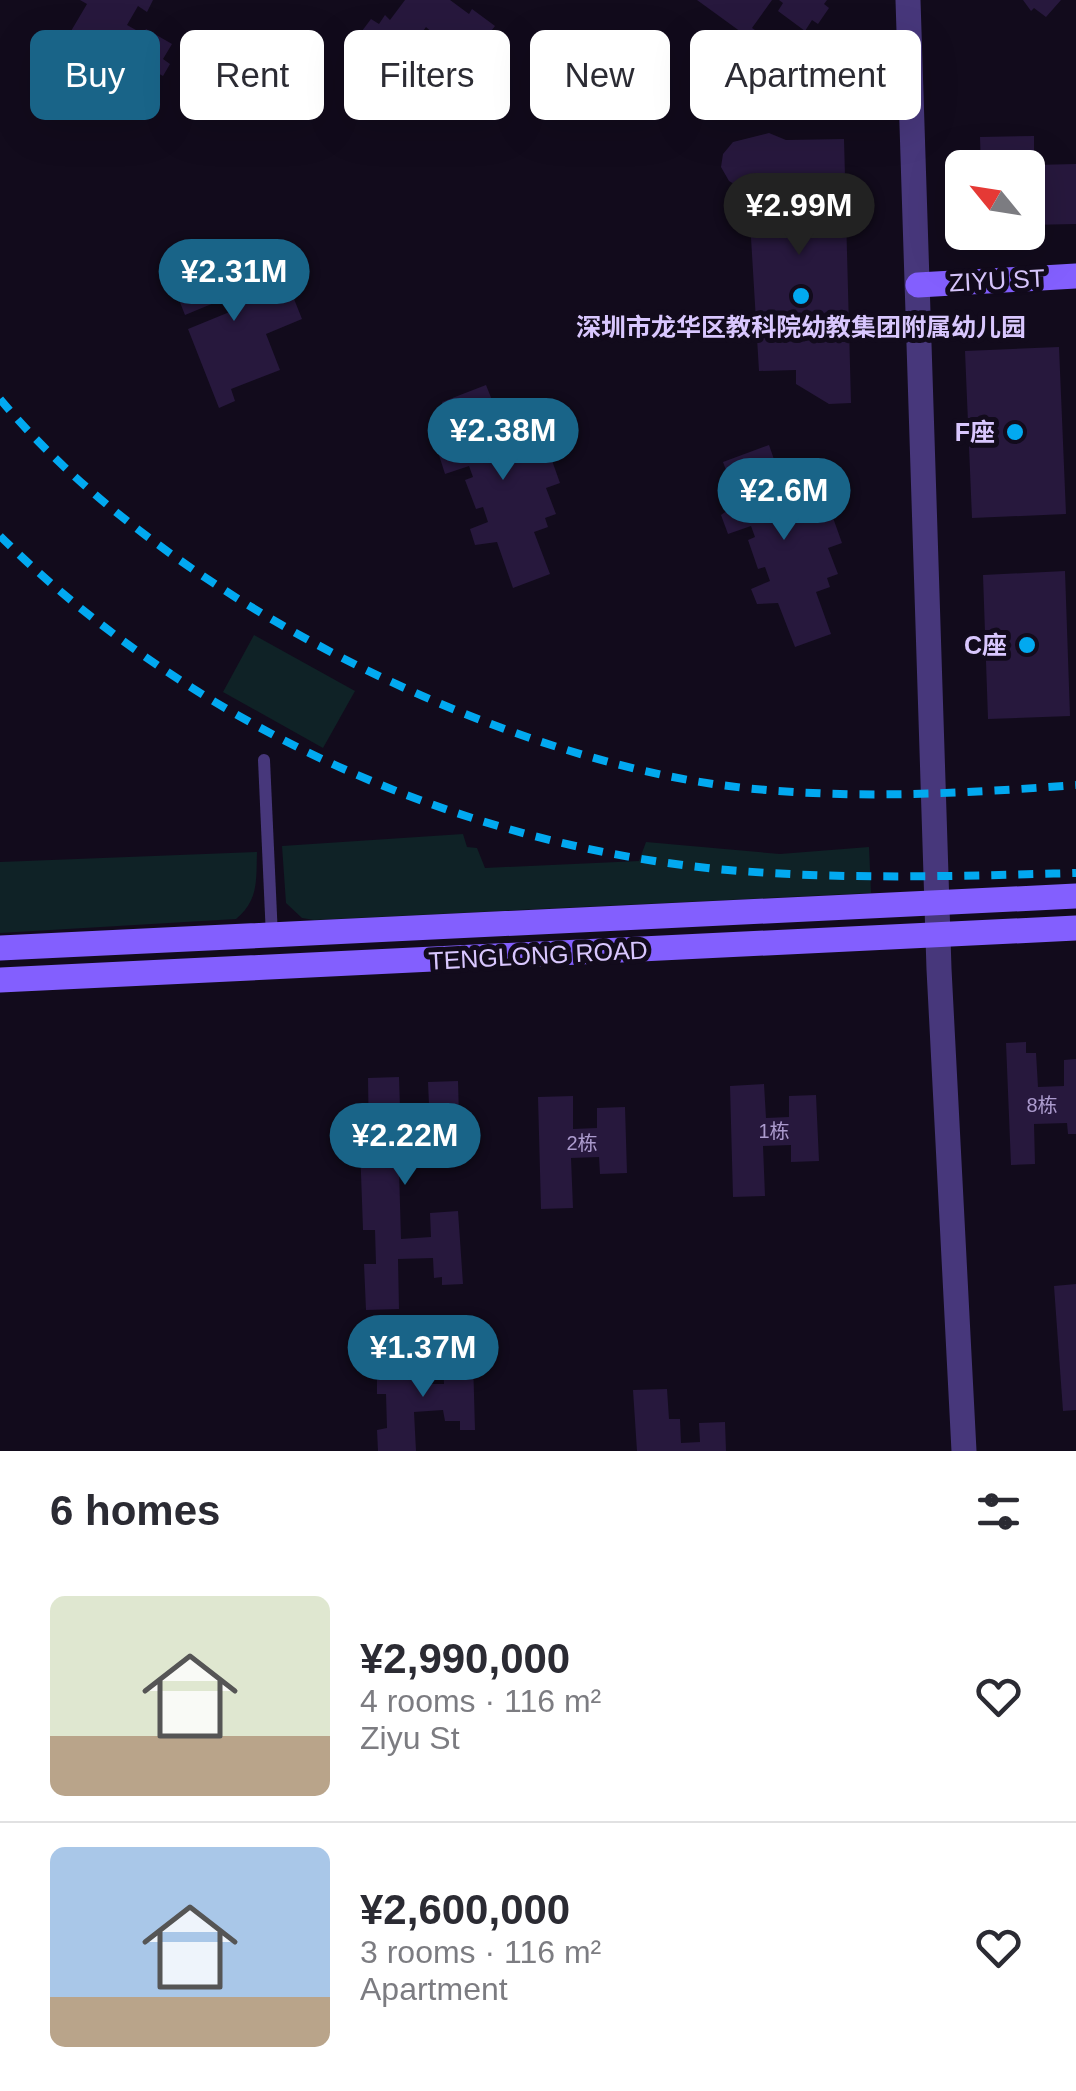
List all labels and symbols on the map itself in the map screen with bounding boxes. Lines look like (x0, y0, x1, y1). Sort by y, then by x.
north arrow (945, 150, 1045, 250)
pin: ¥2.99M (718, 173, 880, 258)
pin: ¥2.31M (153, 239, 315, 324)
street label: ZIYU ST (948, 264, 1046, 296)
marker: 深圳市龙华区教科院幼教集团附属幼儿园 (790, 285, 812, 307)
place label: 深圳市龙华区教科院幼教集团附属幼儿园 (576, 313, 1026, 341)
pin: ¥2.38M (422, 398, 584, 483)
place label: F座 (955, 418, 995, 446)
marker: F座 (1004, 421, 1026, 443)
pin: ¥2.6M (714, 458, 854, 543)
place label: C座 (964, 631, 1007, 659)
marker: C座 (1016, 634, 1038, 656)
street label: TENGLONG ROAD (428, 935, 648, 975)
house number: 8栋 (1026, 1094, 1058, 1116)
pin: ¥2.22M (324, 1103, 486, 1188)
house number: 1栋 (758, 1120, 790, 1142)
house number: 2栋 (566, 1132, 598, 1154)
pin: ¥1.37M (342, 1315, 504, 1400)

